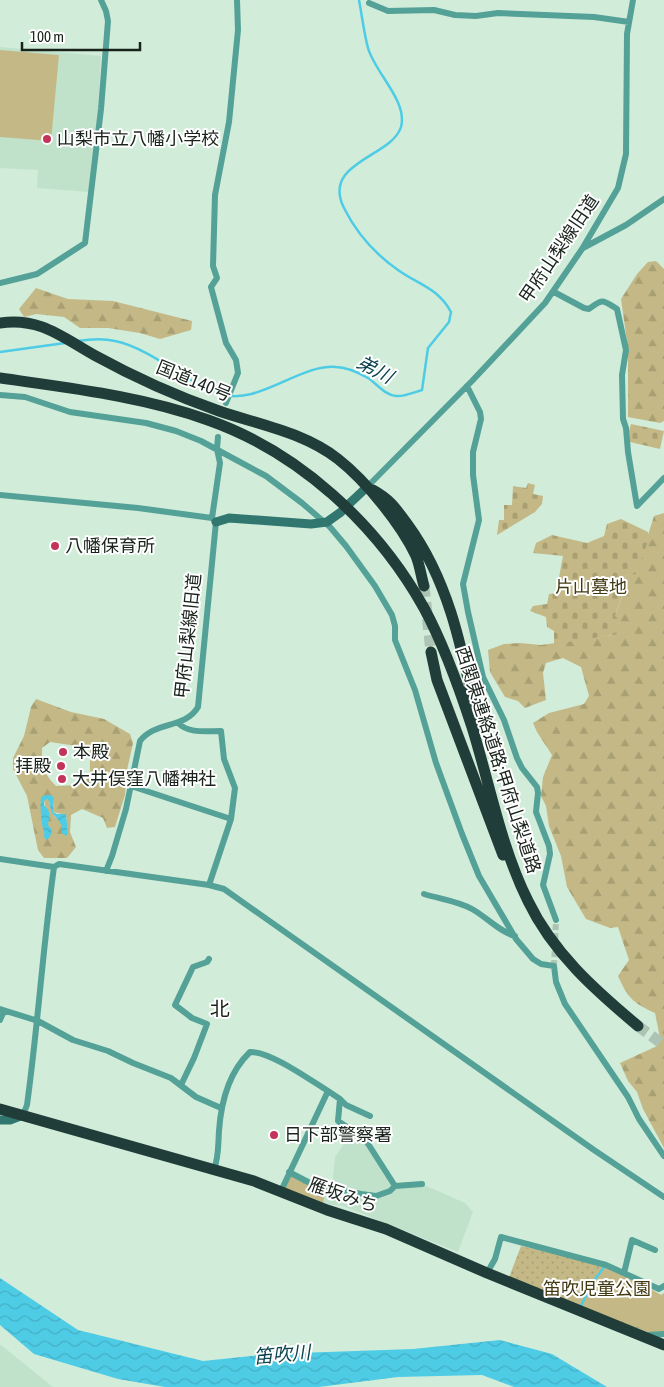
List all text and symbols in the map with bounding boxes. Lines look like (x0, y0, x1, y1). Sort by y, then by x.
scale bar (22, 20, 140, 52)
text: 100 m (30, 28, 64, 45)
place label: 山梨市立八幡小学校 (57, 128, 219, 149)
marker: 山梨市立八幡小学校 (41, 133, 53, 145)
street label: 甲府山梨線旧道 (515, 191, 603, 307)
water label: 弟川 (353, 351, 399, 388)
street label: 国道140号 (153, 356, 235, 405)
place label: 八幡保育所 (65, 535, 155, 556)
marker: 八幡保育所 (49, 540, 61, 552)
street label: 甲府山梨線旧道 (170, 572, 205, 700)
park label: 片山墓地 (555, 576, 627, 597)
street label: 西関東連絡道路;甲府山梨道路 (452, 644, 545, 876)
place label: 本殿 (73, 741, 109, 762)
marker: 本殿 (57, 746, 69, 758)
place label: 拝殿 (15, 755, 51, 776)
marker: 拝殿 (55, 760, 67, 772)
place label: 大井俣窪八幡神社 (72, 768, 216, 789)
marker: 大井俣窪八幡神社 (56, 773, 68, 785)
district label: 北 (210, 997, 230, 1020)
place label: 日下部警察署 (284, 1124, 392, 1145)
marker: 日下部警察署 (268, 1129, 280, 1141)
street label: 雁坂みち (306, 1173, 381, 1216)
park label: 笛吹児童公園 (543, 1278, 651, 1299)
water label: 笛吹川 (253, 1340, 313, 1367)

